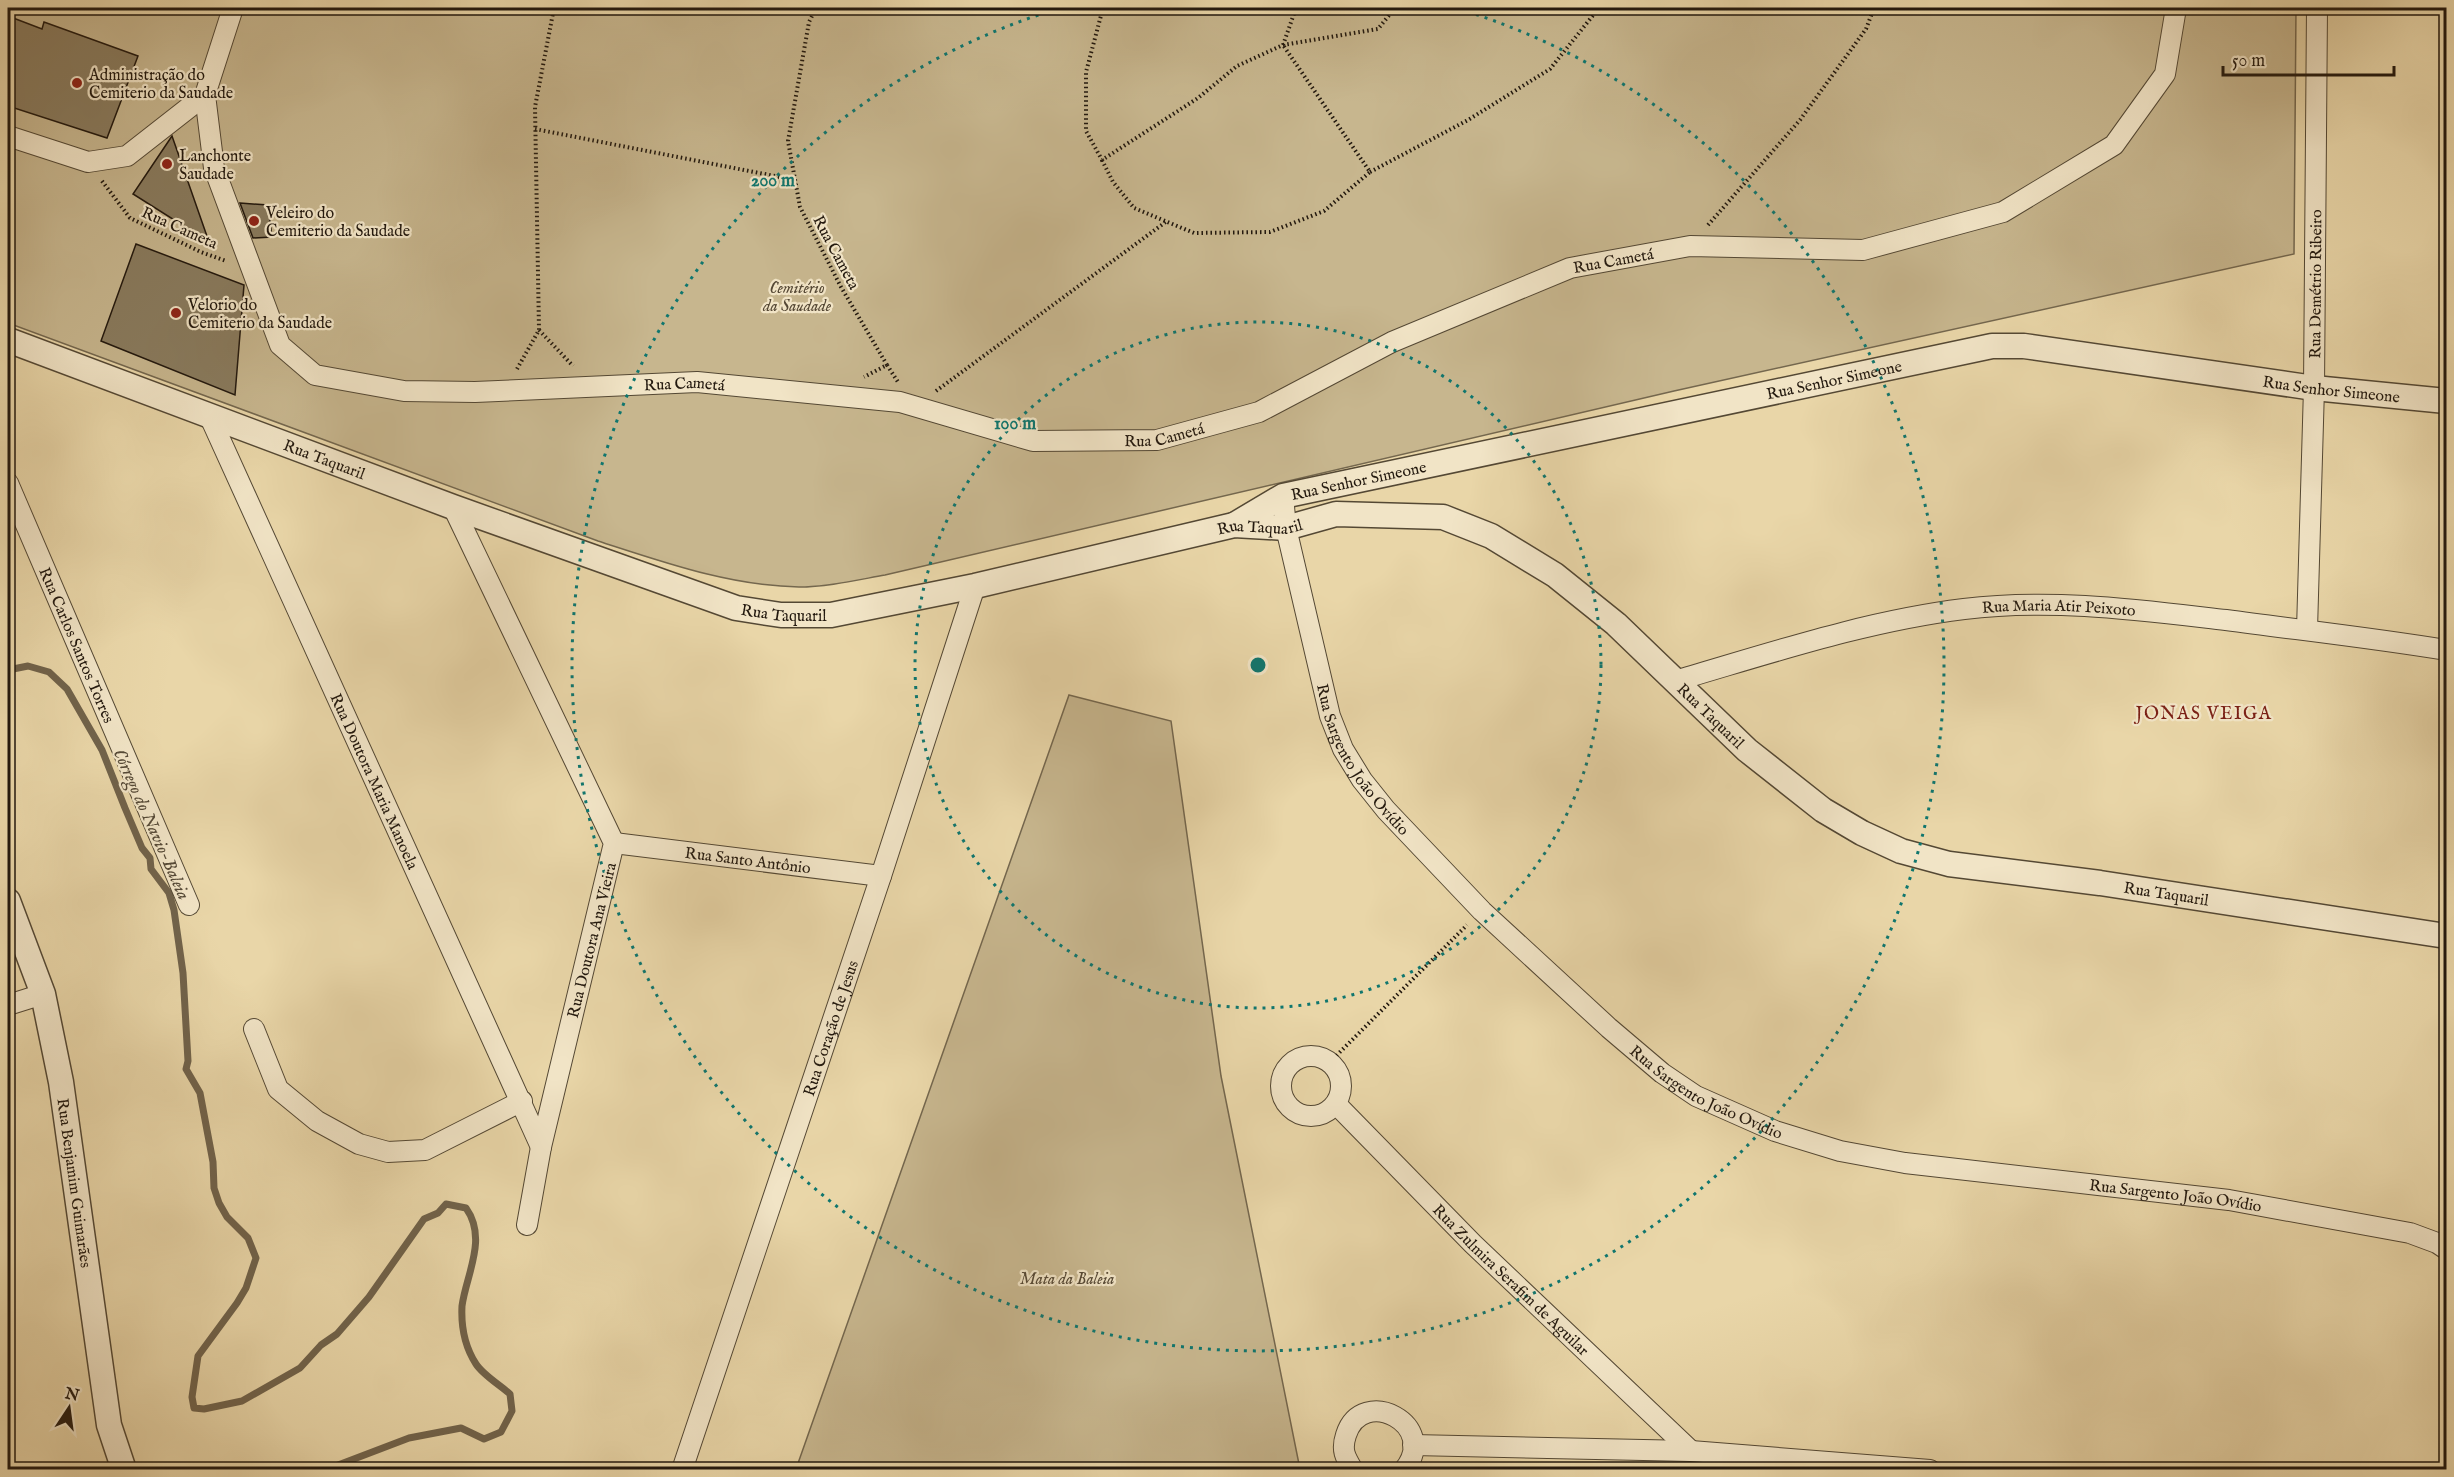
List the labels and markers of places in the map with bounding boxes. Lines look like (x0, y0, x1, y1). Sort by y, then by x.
place label: Administração do Cemiterio da Saudade (88, 66, 233, 104)
marker: Administração do Cemiterio da Saudade (70, 76, 84, 90)
place label: Lanchonte Saudade (179, 147, 251, 185)
marker: Lanchonte Saudade (160, 157, 174, 171)
place label: Veleiro do Cemiterio da Saudade (265, 204, 410, 242)
marker: Veleiro do Cemiterio da Saudade (247, 214, 261, 228)
place label: Velorio do Cemiterio da Saudade (187, 296, 332, 334)
marker: Velorio do Cemiterio da Saudade (169, 306, 183, 320)
centre of rings (1248, 655, 1268, 675)

